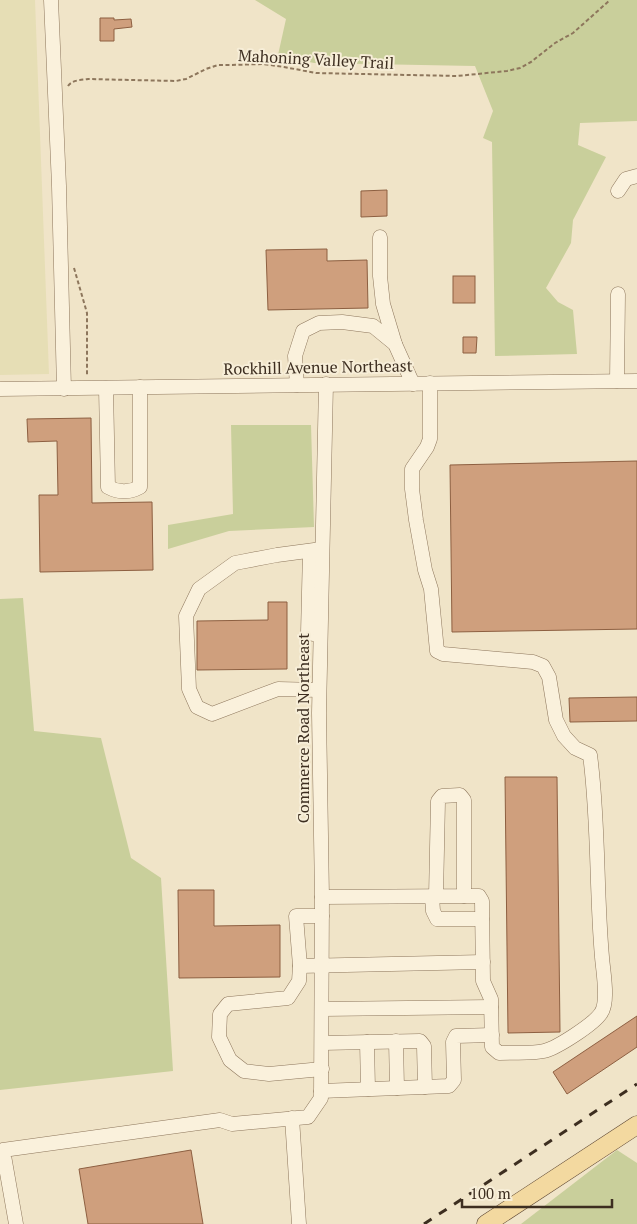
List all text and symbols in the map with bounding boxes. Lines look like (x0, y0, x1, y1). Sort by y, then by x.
street label: Mahoning Valley Trail (237, 44, 395, 74)
street label: Rockhill Avenue Northeast (223, 354, 413, 380)
street label: Commerce Road Northeast (292, 633, 314, 823)
scale bar (462, 1176, 612, 1208)
text: 100 m (470, 1183, 511, 1203)

